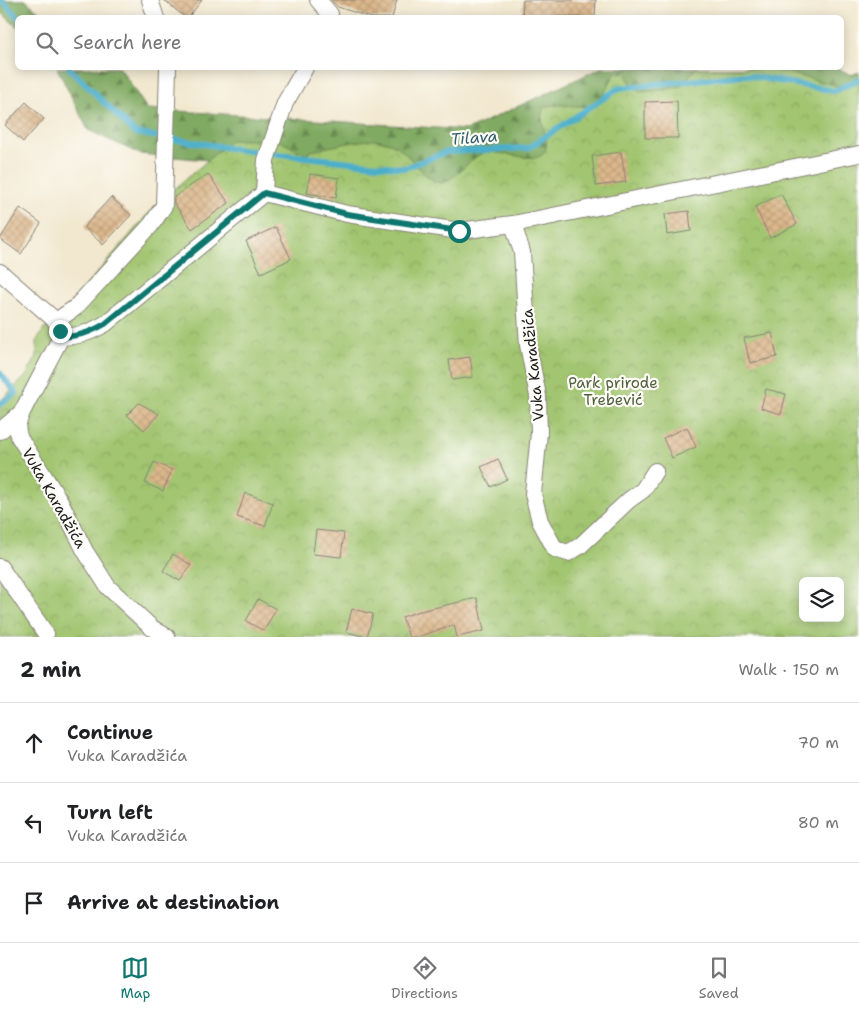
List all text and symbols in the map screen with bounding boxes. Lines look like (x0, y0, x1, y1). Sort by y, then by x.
search box (15, 15, 844, 70)
icon: search (33, 29, 61, 57)
text: Search here (73, 30, 182, 55)
water label: Tilava (450, 125, 498, 150)
route start (448, 220, 471, 243)
street label: Vuka Karadžića (517, 307, 549, 422)
route end (49, 320, 72, 343)
park label: Park prirode Trebević (568, 373, 658, 410)
street label: Vuka Karadžića (17, 444, 91, 552)
map controls (799, 577, 844, 622)
button: layers (799, 577, 844, 622)
text: 2 min (20, 656, 81, 684)
text: Walk · 150 m (738, 659, 839, 680)
text: Continue (67, 720, 153, 745)
icon: ahead (20, 729, 48, 757)
text: 70 m (798, 732, 839, 753)
text: Vuka Karadžića (67, 745, 187, 766)
text: Turn left (67, 800, 153, 825)
icon: left (20, 809, 48, 837)
text: 80 m (798, 812, 839, 833)
text: Vuka Karadžića (67, 825, 187, 846)
icon: arrive (20, 889, 48, 917)
text: Arrive at destination (67, 890, 279, 915)
tab: Map (120, 954, 150, 1002)
tab: Directions (391, 954, 458, 1002)
tab: Saved (699, 954, 739, 1002)

